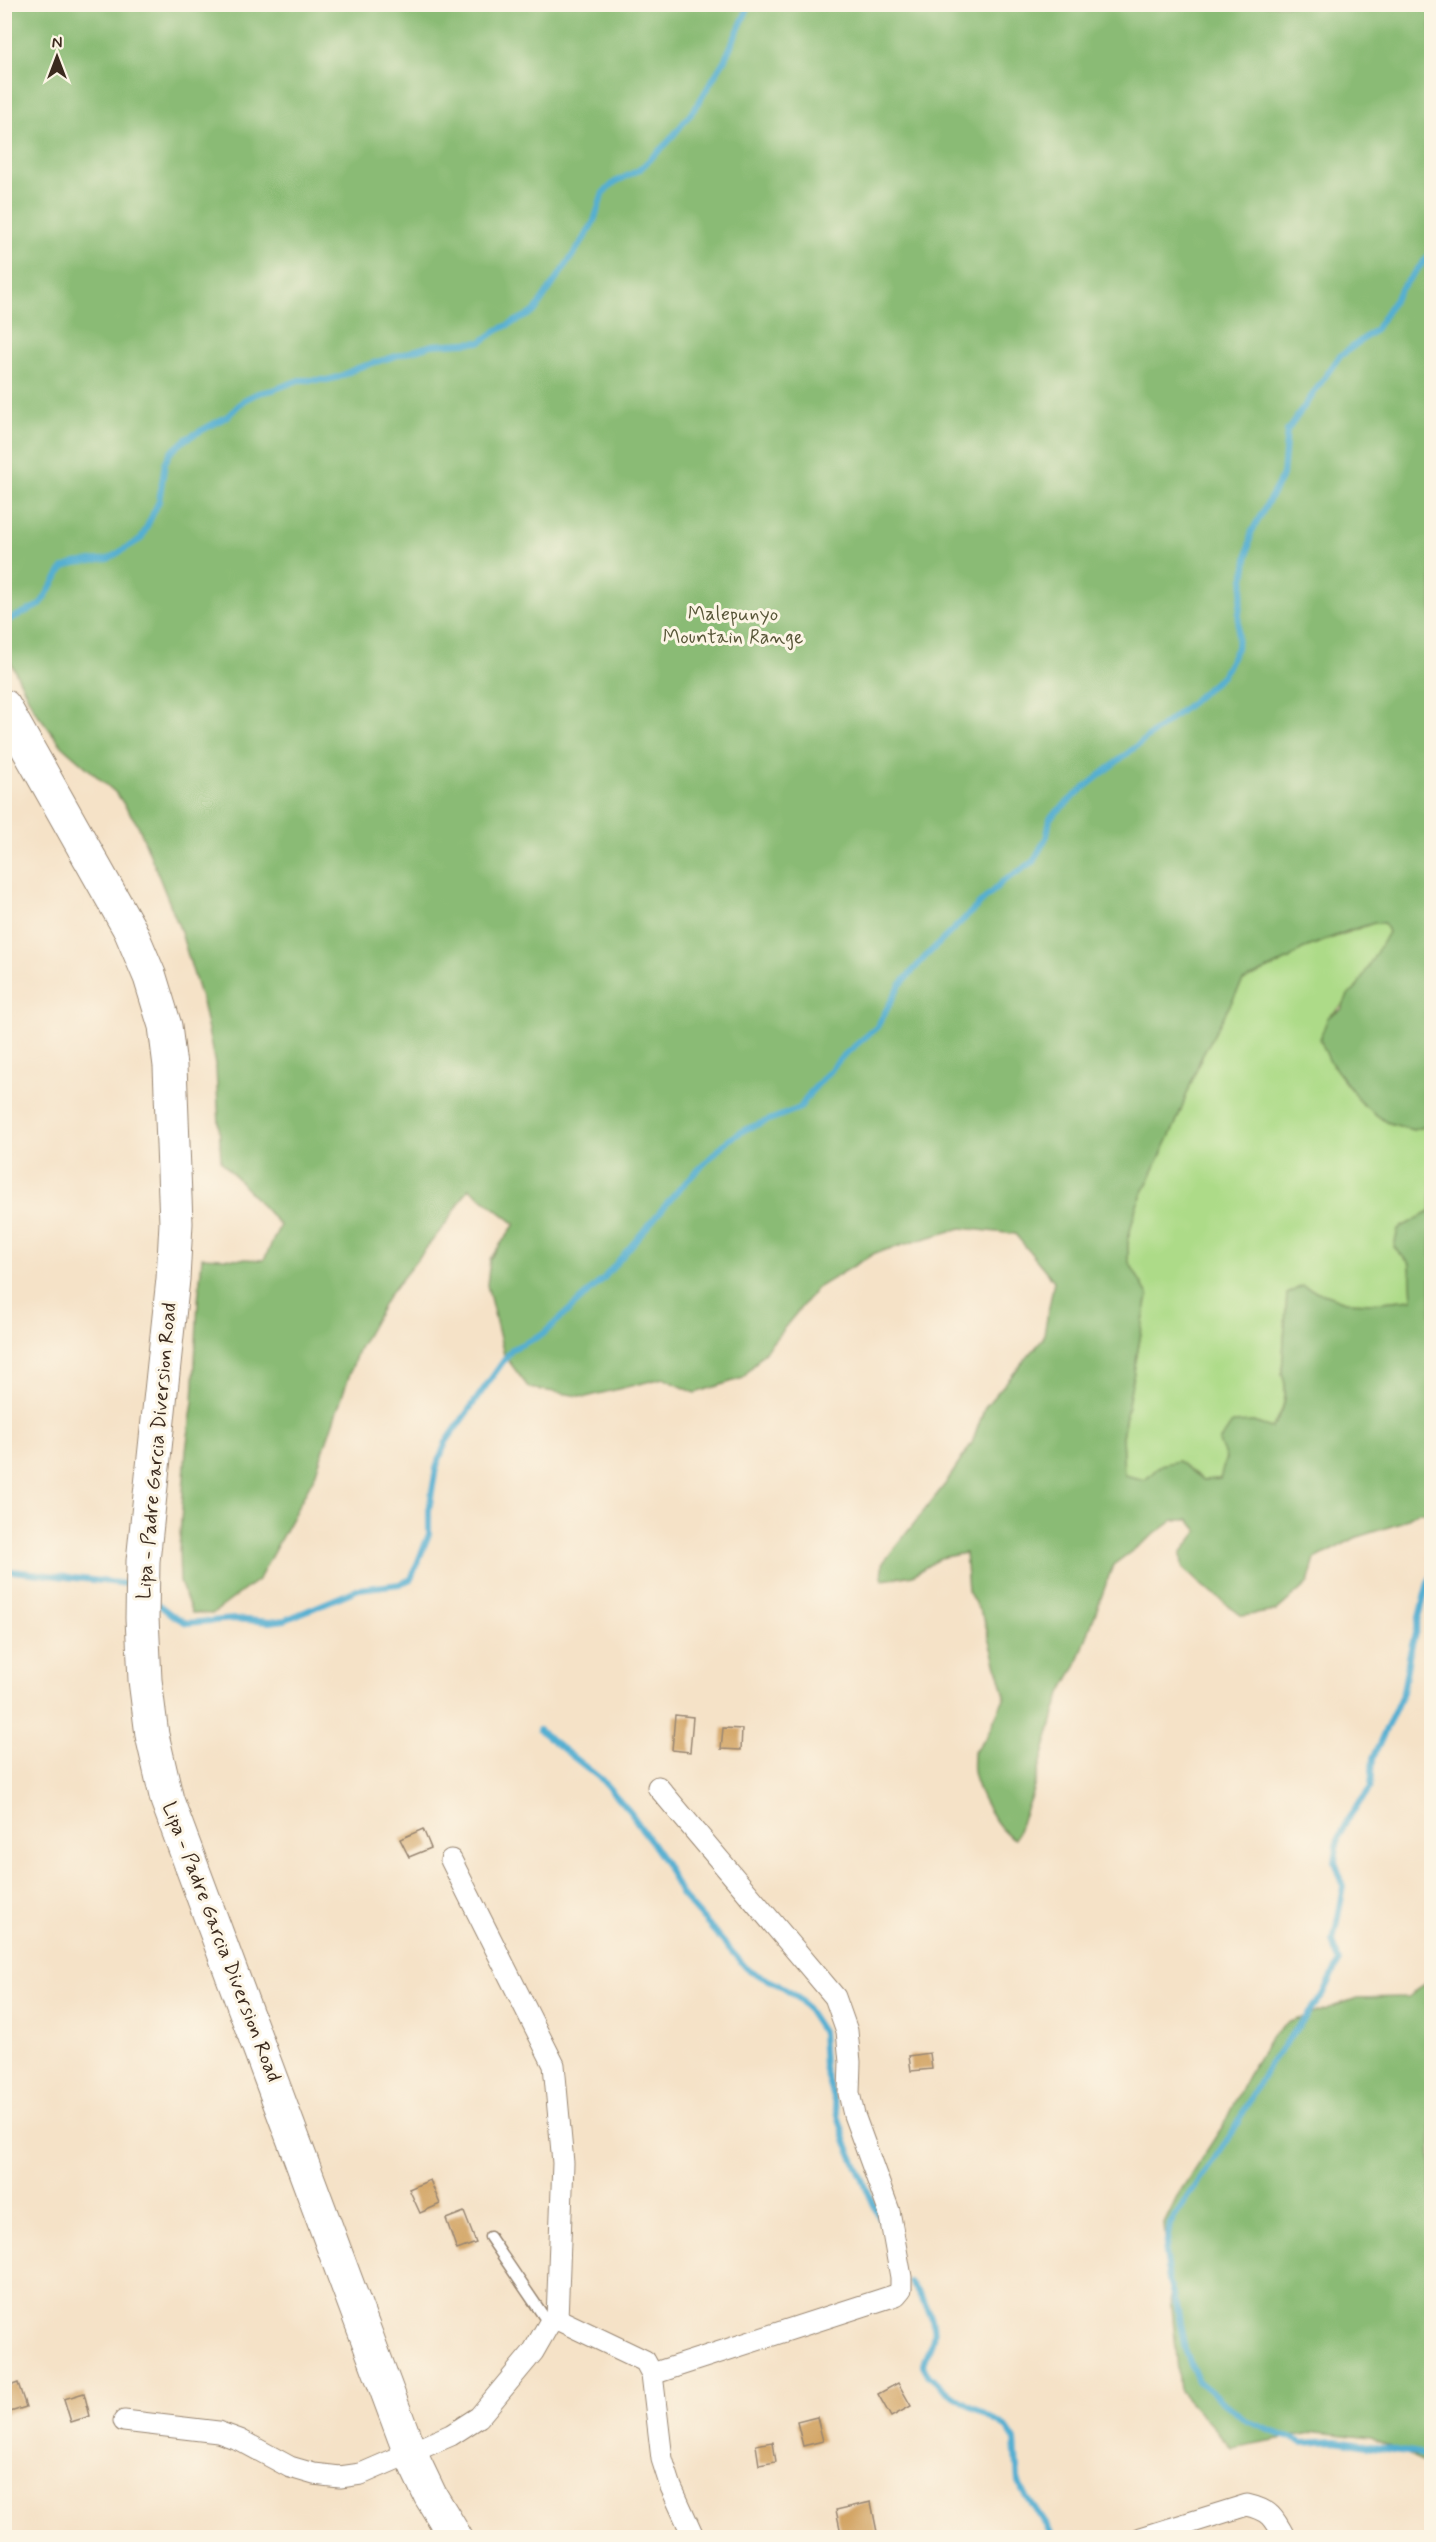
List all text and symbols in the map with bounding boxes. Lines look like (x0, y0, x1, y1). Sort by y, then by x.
north arrow (27, 27, 87, 87)
text: N (52, 33, 62, 54)
park label: Malepunyo Mountain Range (663, 601, 803, 651)
street label: Lipa - Padre Garcia Diversion Road (131, 1301, 183, 1601)
street label: Lipa - Padre Garcia Diversion Road (155, 1798, 287, 2086)

